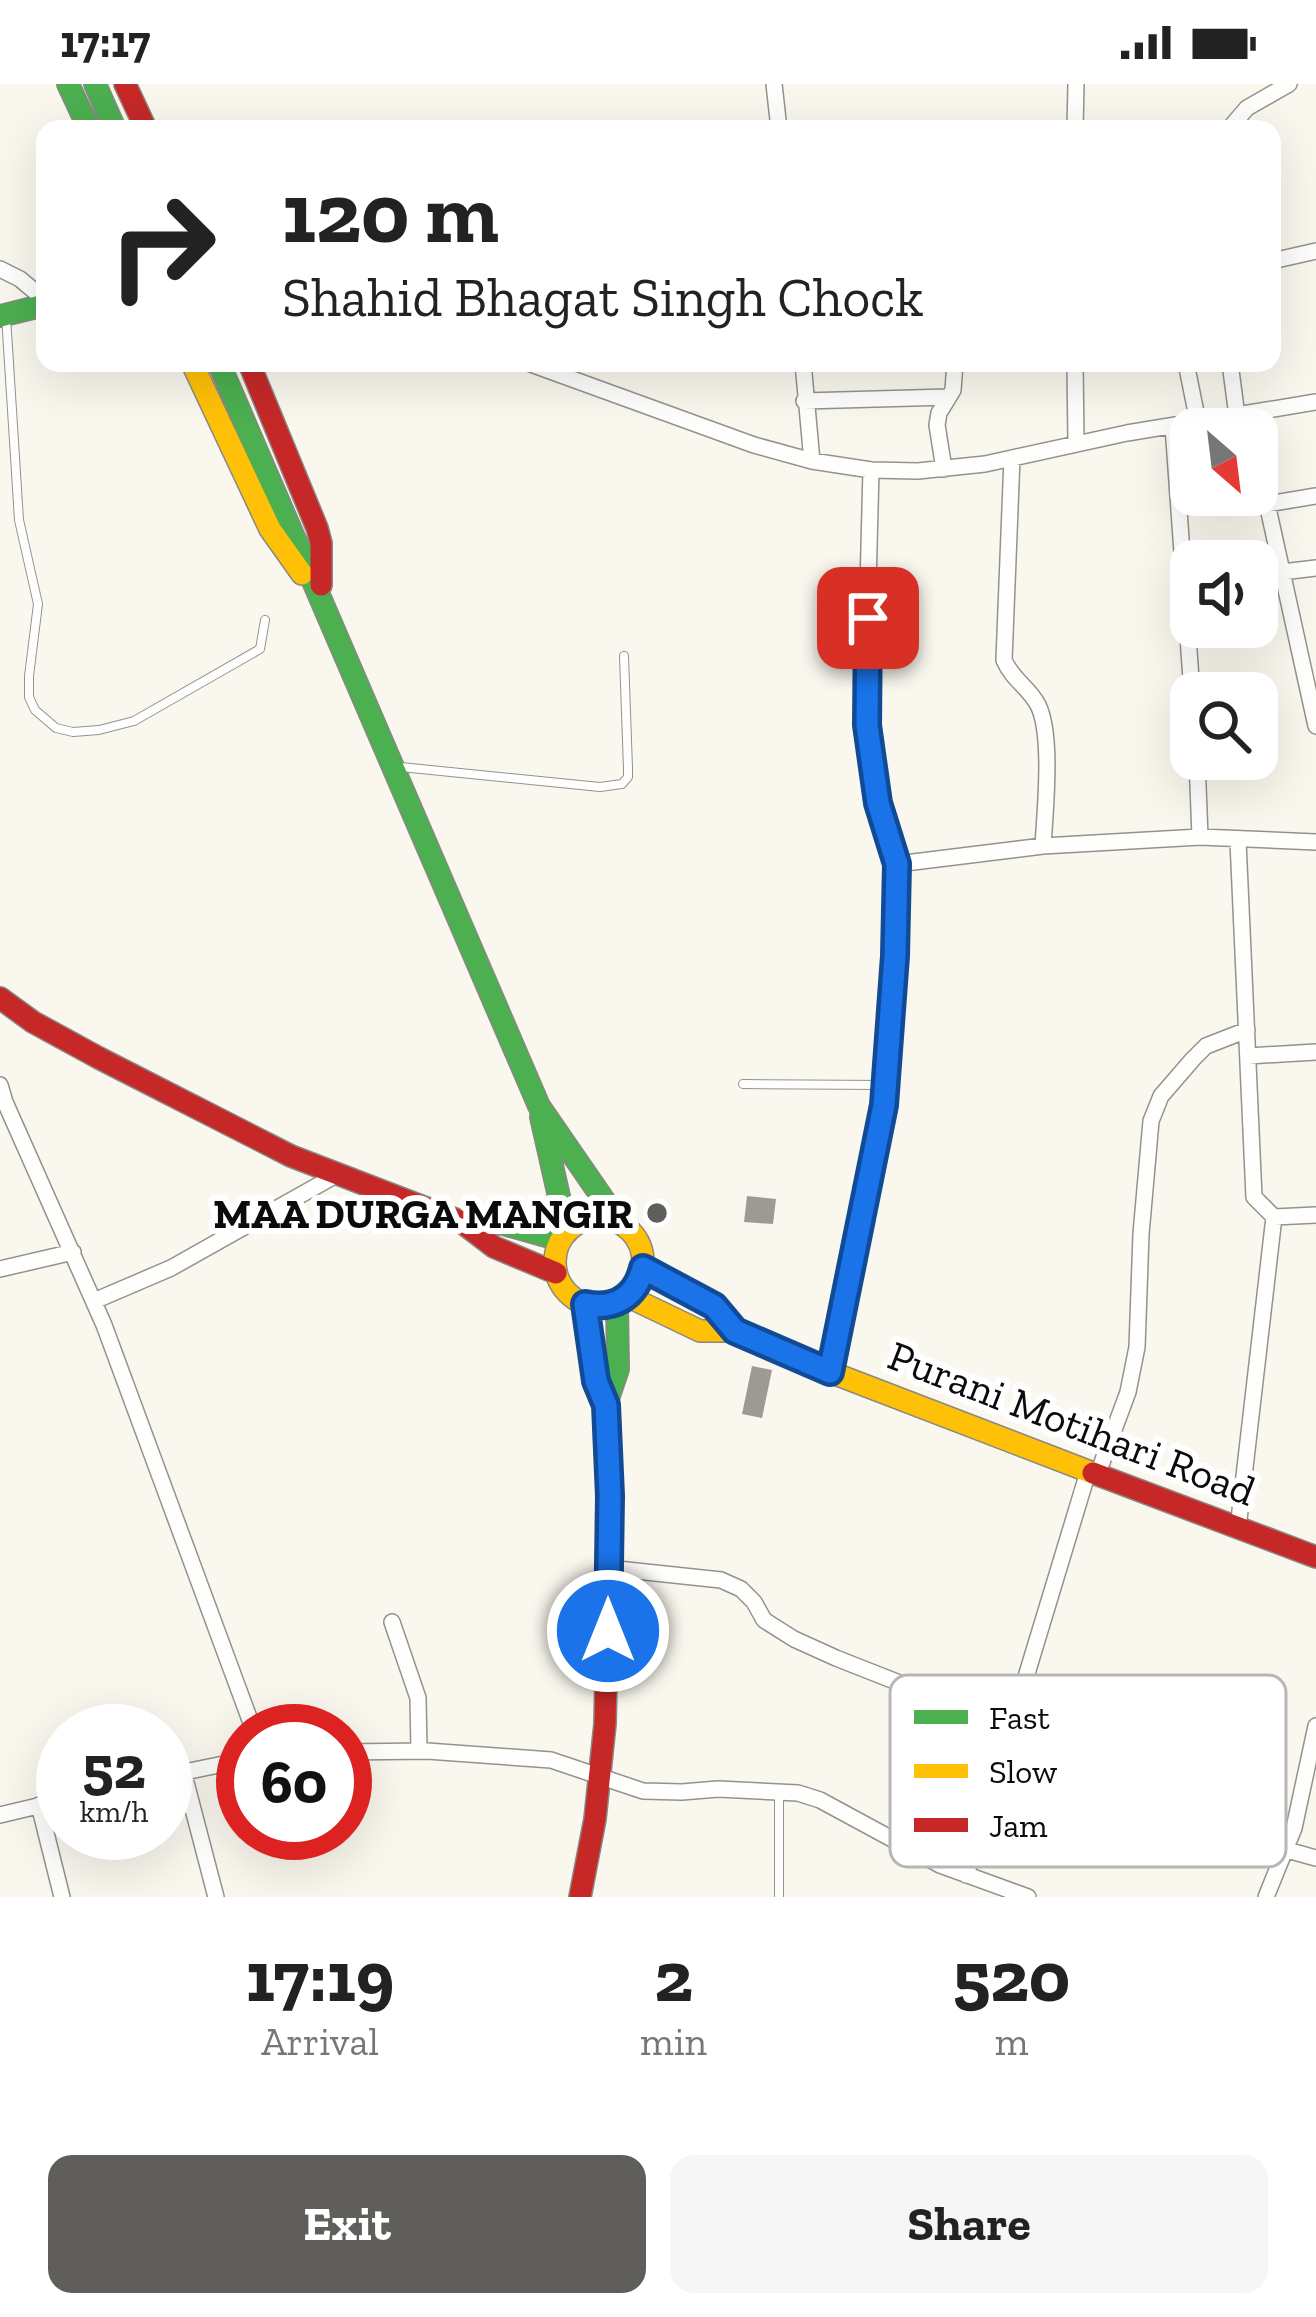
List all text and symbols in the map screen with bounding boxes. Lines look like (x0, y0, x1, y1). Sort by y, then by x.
text: 17:17 (60, 15, 150, 69)
text: 120 m (282, 163, 499, 264)
icon: right (84, 168, 240, 324)
text: Shahid Bhagat Singh Chock (282, 265, 923, 330)
north arrow (1170, 408, 1278, 516)
map controls (1170, 408, 1278, 780)
button: sound (1170, 540, 1278, 648)
pin (817, 567, 919, 669)
icon: arrive (835, 585, 901, 651)
button: search (1170, 672, 1278, 780)
place label: MAA DURGA MANGIR (213, 1188, 633, 1239)
marker: MAA DURGA MANGIR (644, 1200, 670, 1226)
street label: Purani Motihari Road (881, 1329, 1263, 1517)
position arrow (545, 1568, 671, 1694)
legend (890, 1675, 1286, 1867)
text: Fast (989, 1698, 1050, 1737)
speed limit sign: 60 (216, 1704, 372, 1860)
text: 52 (82, 1731, 146, 1803)
text: Slow (989, 1752, 1057, 1791)
text: km/h (80, 1794, 148, 1830)
text: Jam (989, 1806, 1048, 1845)
text: 17:19 (246, 1933, 394, 2019)
text: 2 (654, 1933, 693, 2019)
text: 520 (953, 1933, 1070, 2019)
text: Arrival (261, 2018, 379, 2065)
text: min (640, 2018, 707, 2065)
text: m (995, 2018, 1028, 2065)
button: Exit (48, 2155, 646, 2293)
button: Share (670, 2155, 1268, 2293)

